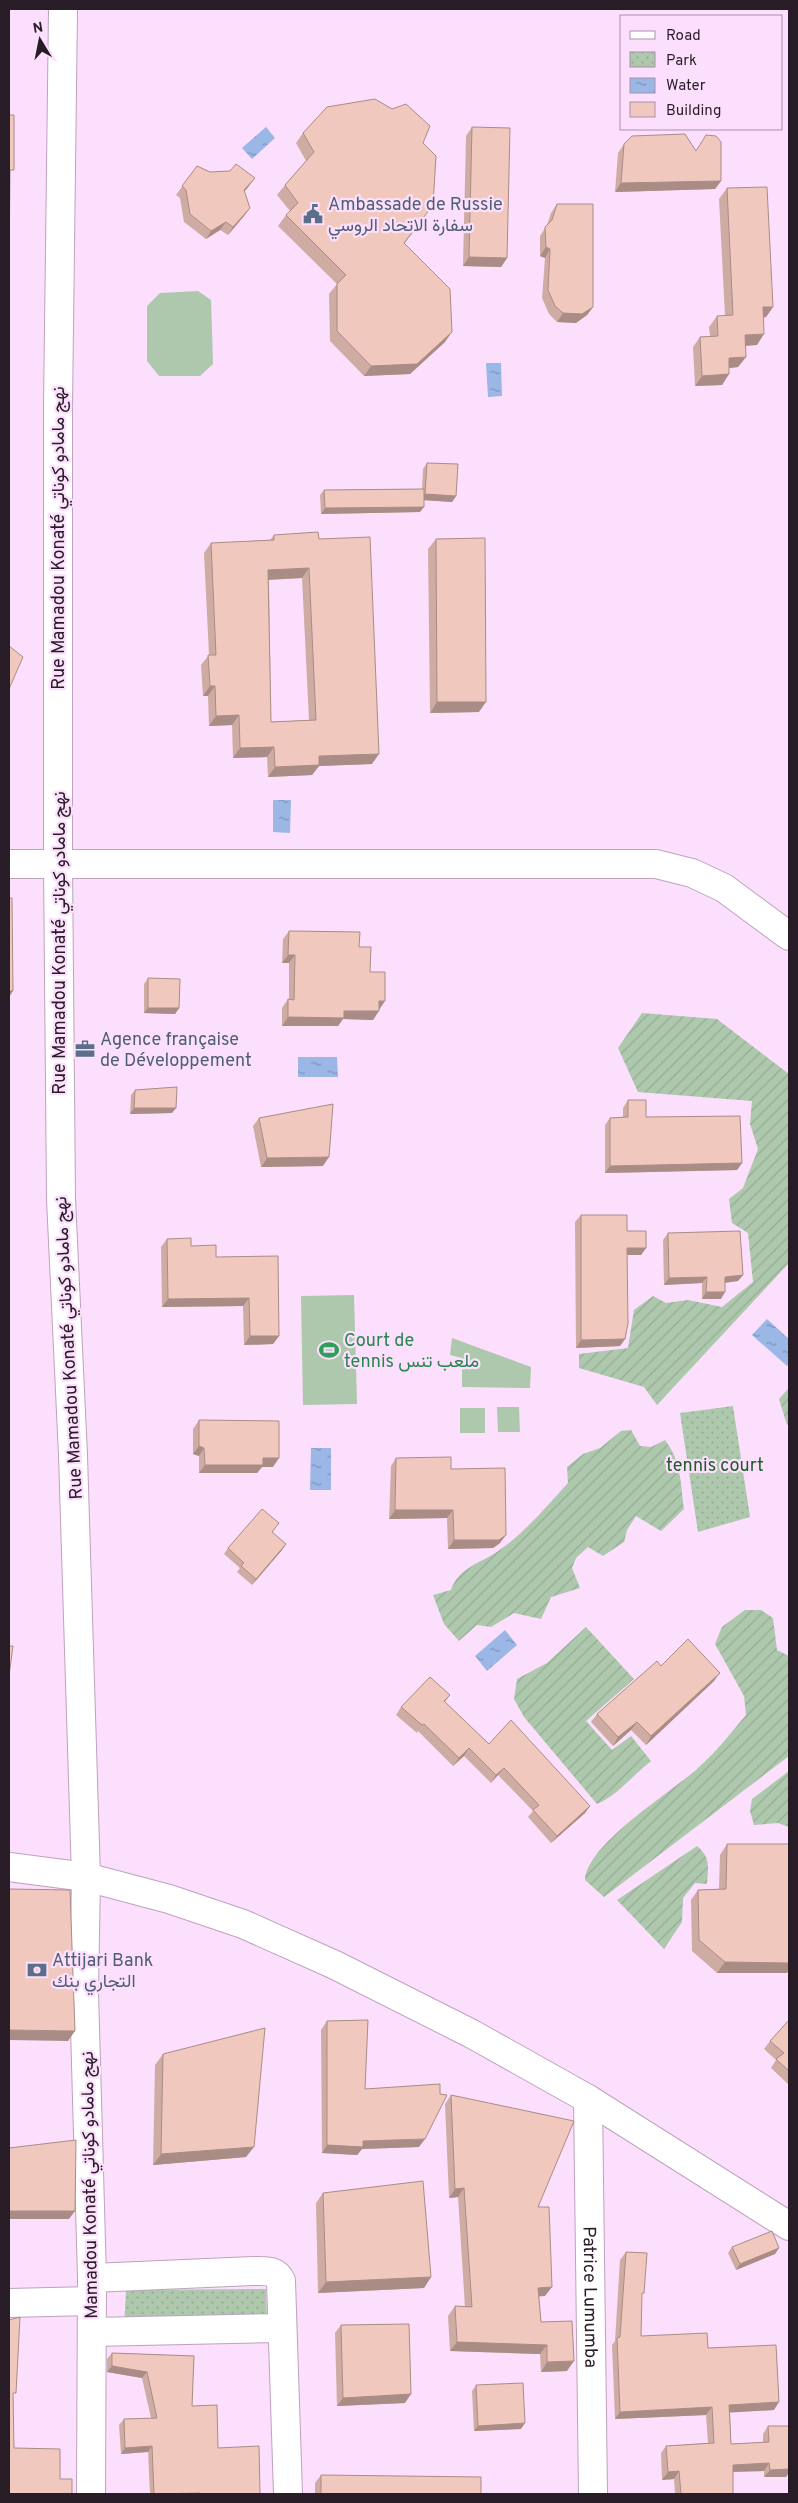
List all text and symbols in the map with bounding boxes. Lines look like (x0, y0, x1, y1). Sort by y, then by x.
north arrow (15, 15, 65, 65)
legend (620, 15, 783, 130)
text: N (32, 19, 44, 38)
text: Road (666, 27, 701, 46)
text: Park (666, 52, 697, 71)
text: Water (666, 77, 706, 96)
text: Building (666, 102, 721, 121)
place label: Ambassade de Russie سفارة الاتحاد الروسي (328, 194, 503, 240)
public building icon: Ambassade de Russie سفارة الاتحاد الروسي (302, 203, 324, 225)
street label: Rue Mamadou Konaté نهج مامادو كوناتي (48, 386, 73, 690)
street label: Rue Mamadou Konaté نهج مامادو كوناتي (49, 791, 74, 1095)
place label: Agence française de Développement (100, 1029, 252, 1073)
office icon: Agence française de Développement (74, 1038, 96, 1060)
street label: Rue Mamadou Konaté نهج مامادو كوناتي (50, 1196, 91, 1500)
place label: Court de tennis ملعب تنس (344, 1330, 479, 1374)
sports icon: Court de tennis ملعب تنس (318, 1339, 340, 1361)
park label: tennis court (666, 1455, 764, 1478)
place label: Attijari Bank التجاري بنك (52, 1950, 153, 1996)
bank icon: Attijari Bank التجاري بنك (26, 1959, 48, 1981)
street label: Mamadou Konaté نهج مامادو كوناتي (77, 2051, 106, 2319)
street label: Patrice Lumumba (577, 2226, 601, 2368)

